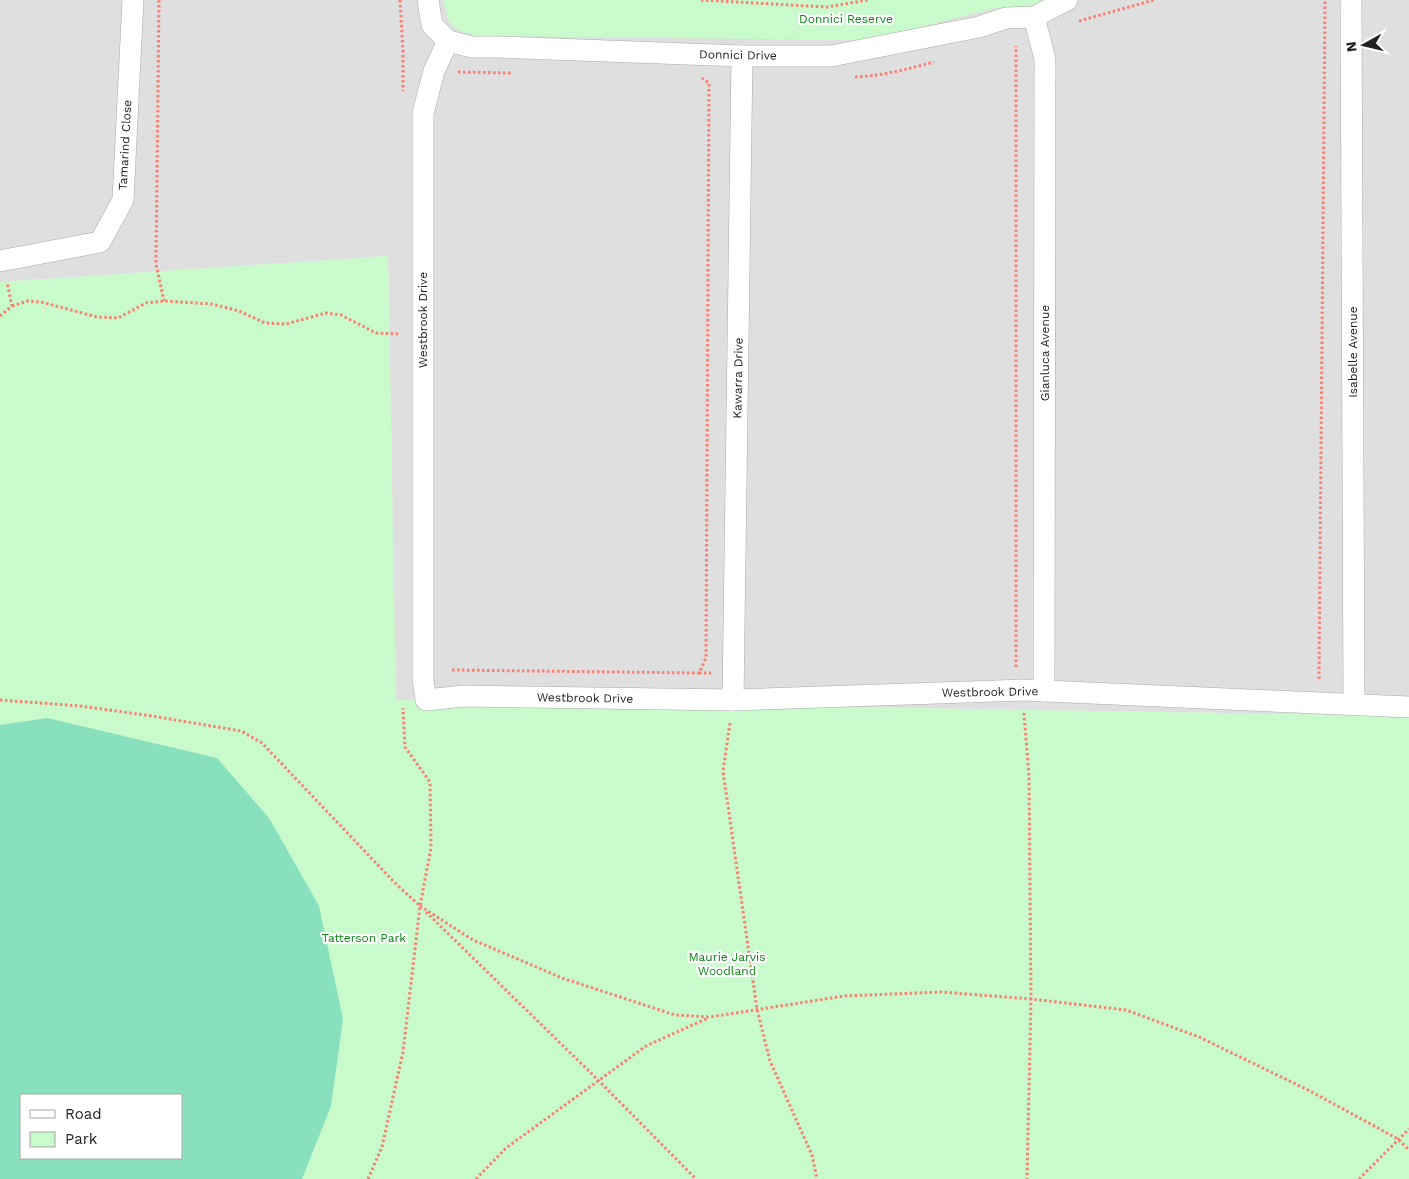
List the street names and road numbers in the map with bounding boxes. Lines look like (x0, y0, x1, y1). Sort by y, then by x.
street label: Donnici Drive (699, 47, 777, 63)
street label: Tamarind Close (116, 99, 134, 191)
street label: Westbrook Drive (416, 272, 430, 368)
street label: Gianluca Avenue (1038, 305, 1052, 401)
street label: Isabelle Avenue (1346, 306, 1360, 398)
street label: Kawarra Drive (730, 337, 746, 419)
street label: Westbrook Drive (942, 684, 1038, 700)
street label: Westbrook Drive (537, 690, 633, 706)

